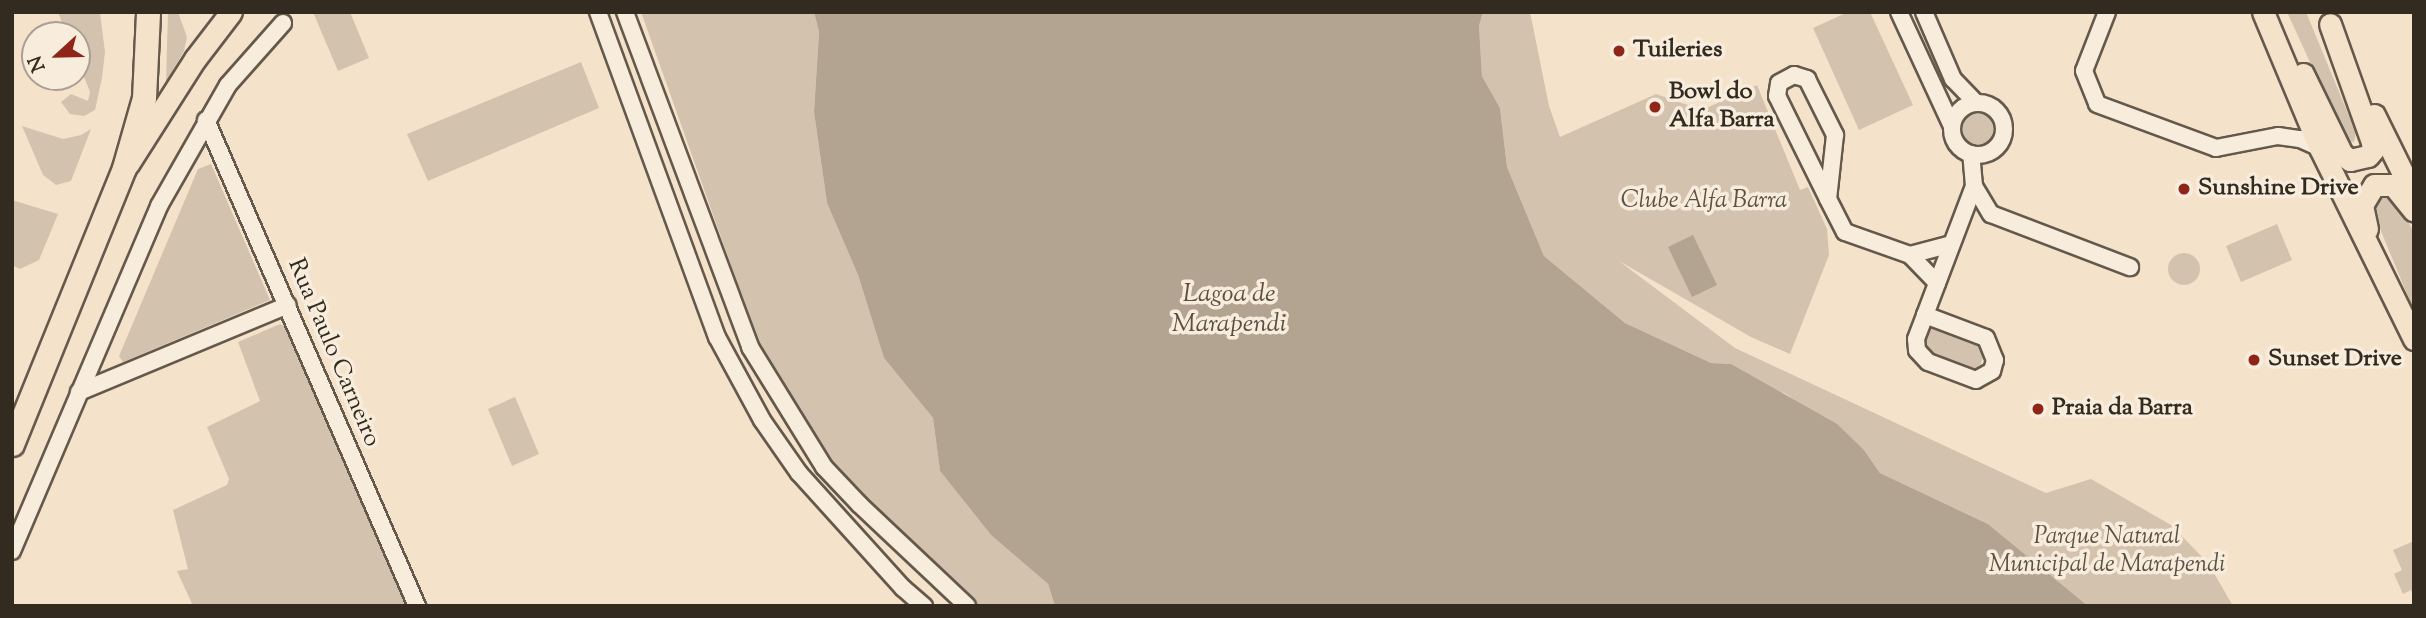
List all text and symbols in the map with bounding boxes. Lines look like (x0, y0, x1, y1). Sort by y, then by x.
north arrow (21, 21, 91, 91)
place label: Tuileries (1633, 37, 1722, 65)
marker: Tuileries (1611, 43, 1627, 59)
text: N (23, 51, 53, 75)
place label: Bowl do Alfa Barra (1669, 79, 1775, 135)
marker: Bowl do Alfa Barra (1647, 99, 1663, 115)
place label: Sunshine Drive (2198, 175, 2359, 203)
marker: Sunshine Drive (2176, 181, 2192, 197)
park label: Clube Alfa Barra (1621, 188, 1787, 216)
street label: Rua Paulo Carneiro (280, 255, 386, 451)
water label: Lagoa de Marapendi (1172, 279, 1286, 340)
place label: Sunset Drive (2268, 346, 2402, 374)
marker: Sunset Drive (2246, 352, 2262, 368)
place label: Praia da Barra (2052, 395, 2193, 423)
marker: Praia da Barra (2030, 401, 2046, 417)
park label: Parque Natural Municipal de Marapendi (1989, 524, 2225, 580)

